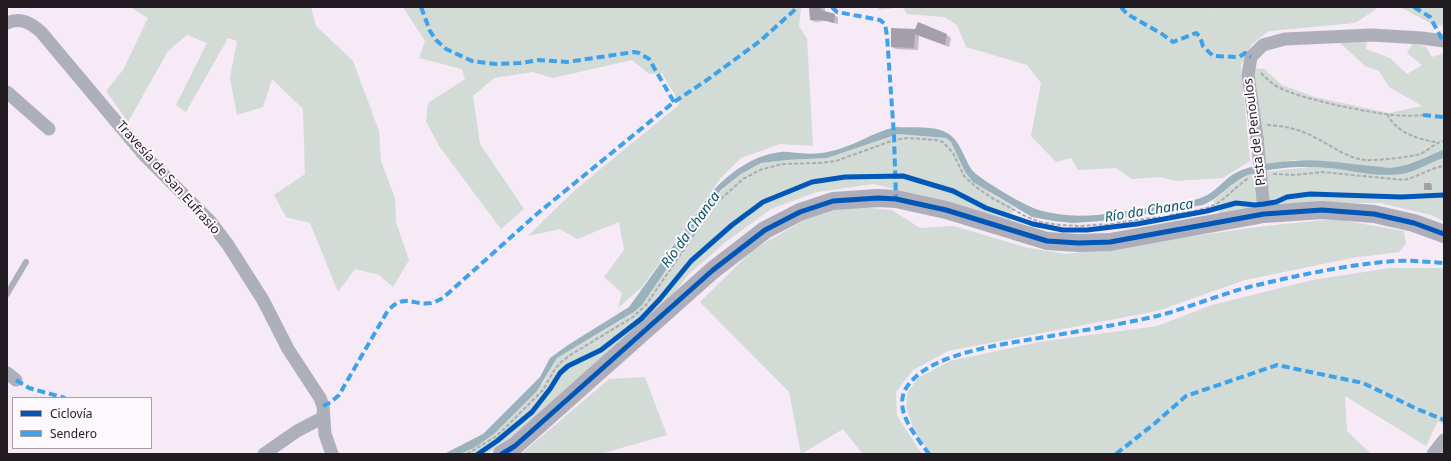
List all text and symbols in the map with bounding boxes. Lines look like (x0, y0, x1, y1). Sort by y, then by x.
street label: Pista de Penoulos (1241, 77, 1269, 187)
street label: Travesía de San Eufrasio (113, 118, 223, 238)
water label: Río da Chanca (658, 189, 724, 271)
water label: Río da Chanca (1103, 196, 1195, 226)
legend (12, 397, 152, 449)
text: Ciclovía (50, 405, 92, 422)
text: Sendero (50, 425, 97, 442)

